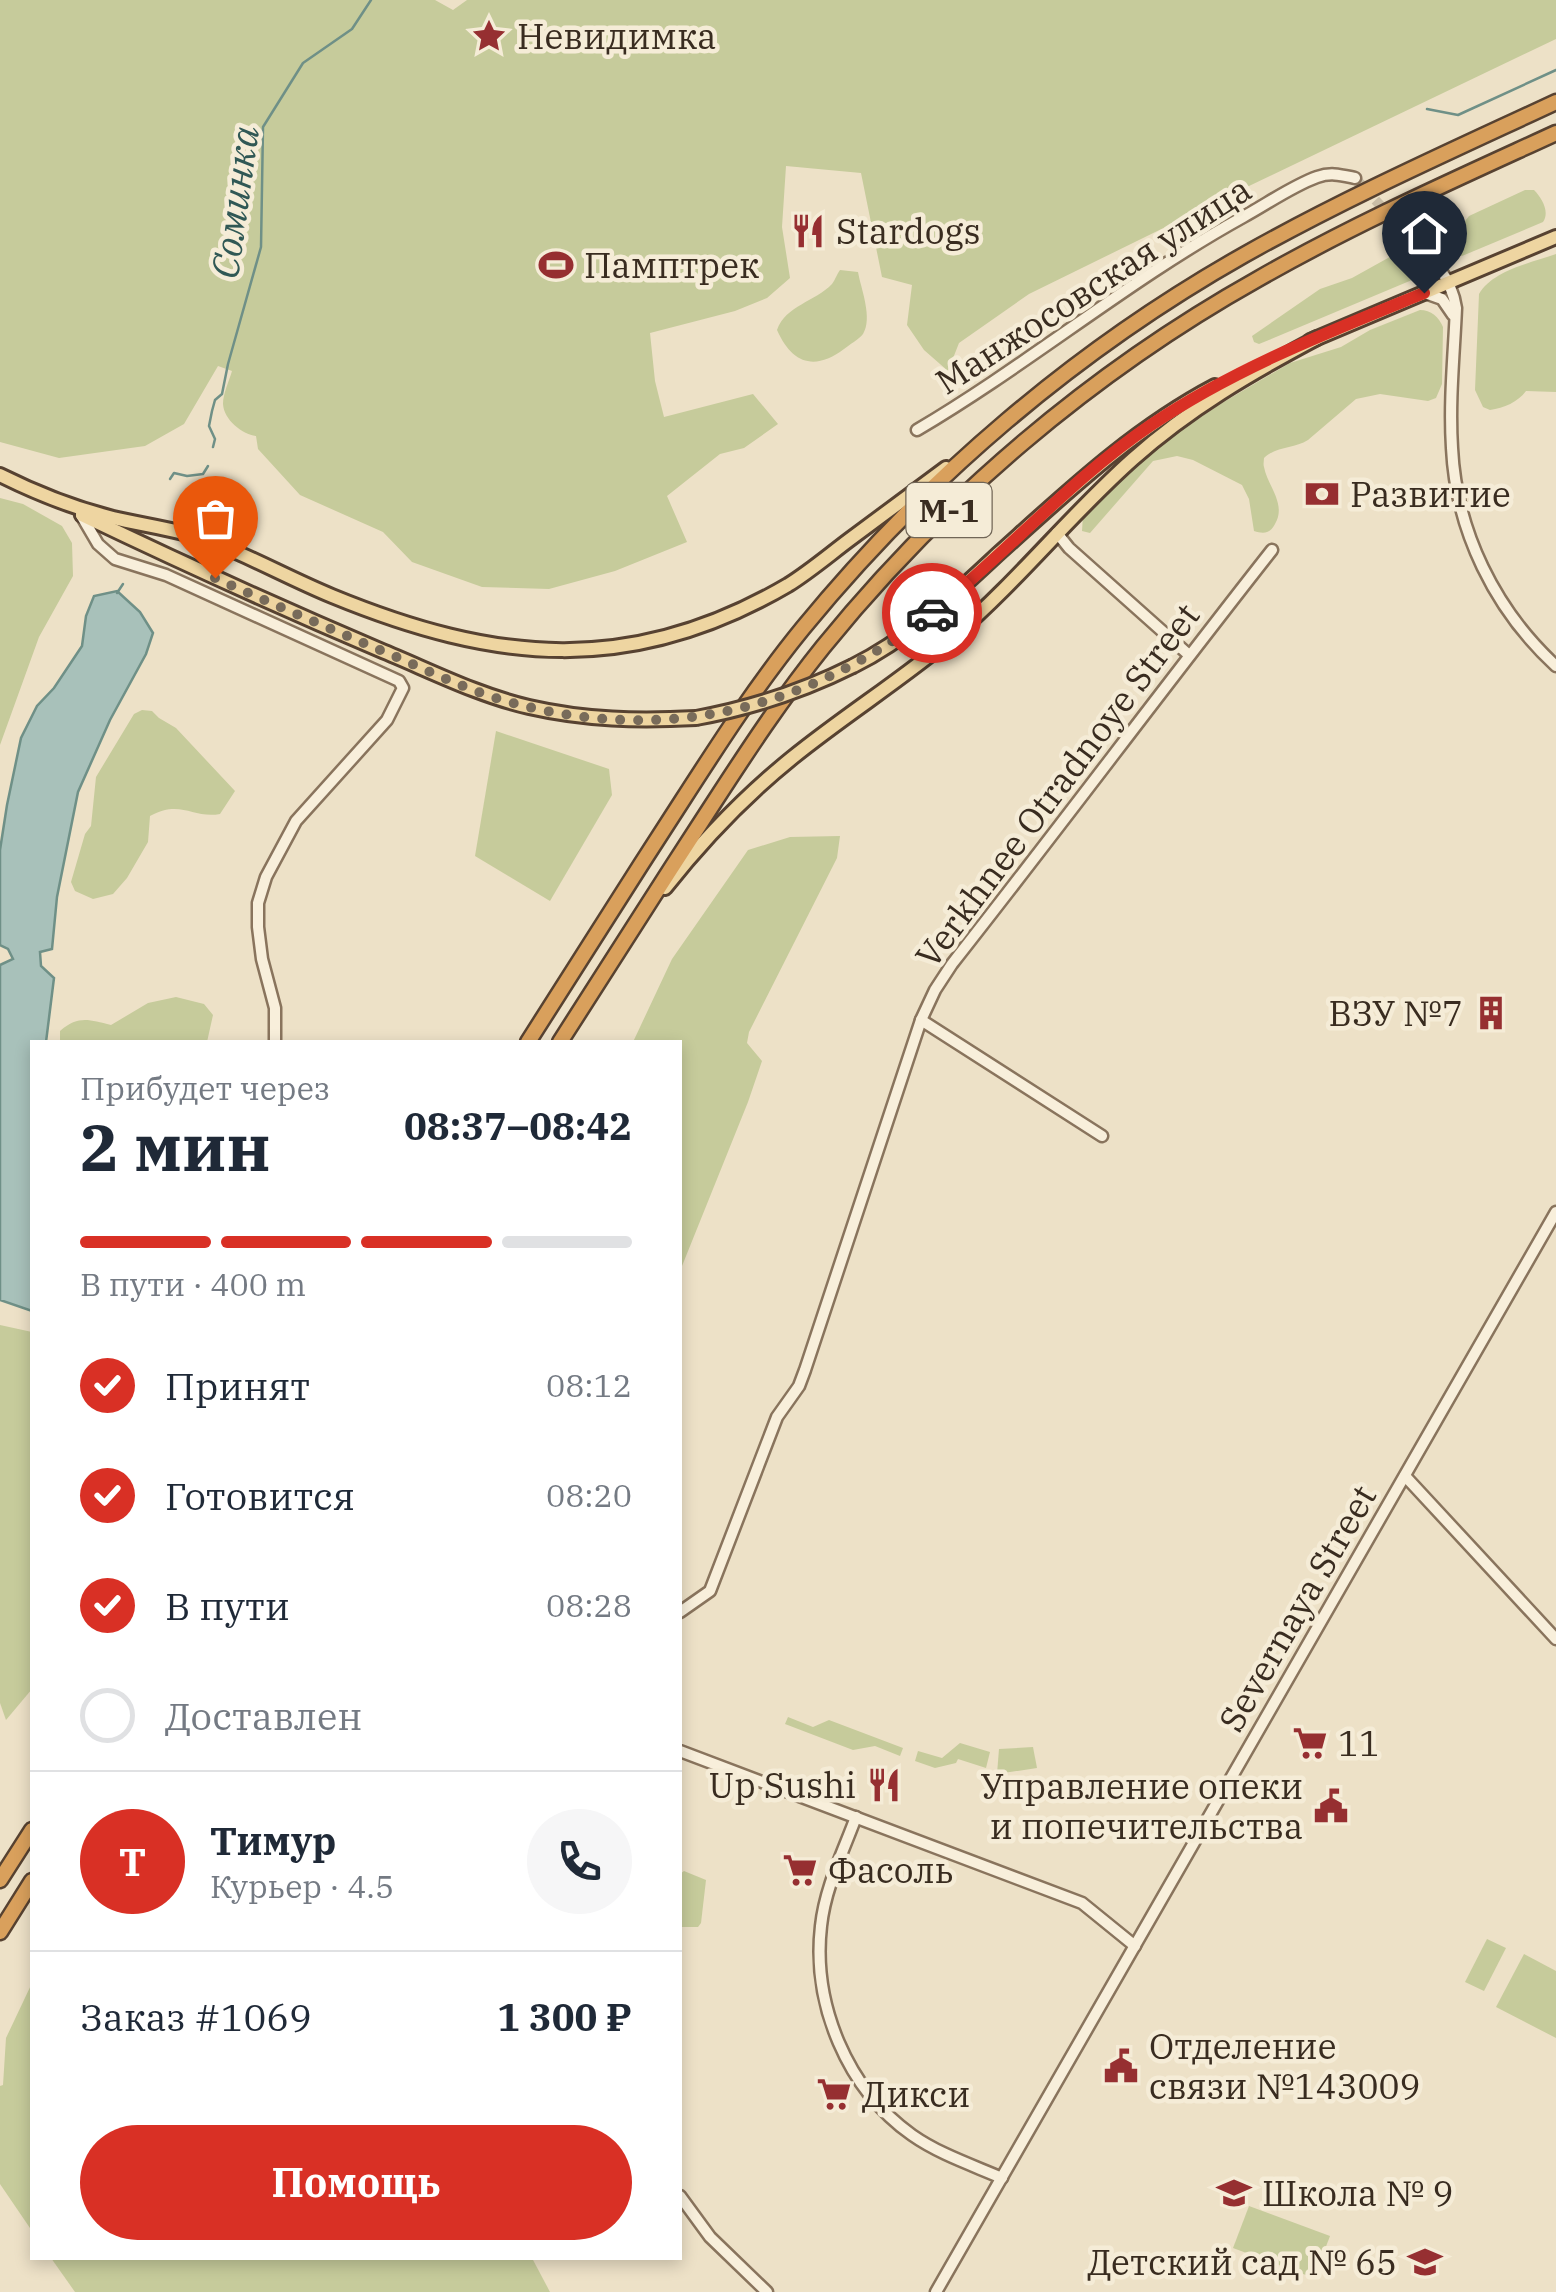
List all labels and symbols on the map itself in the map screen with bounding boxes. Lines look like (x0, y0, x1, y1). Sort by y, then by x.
place label: Невидимка (517, 13, 716, 59)
place icon: Невидимка (470, 17, 508, 55)
water label: Соминка (199, 122, 269, 281)
street label: Манжосовская улица (927, 166, 1259, 404)
pin (1382, 191, 1467, 294)
place label: Stardogs (836, 208, 981, 254)
restaurant icon: Stardogs (789, 212, 827, 250)
place label: Памптрек (584, 242, 759, 288)
sports icon: Памптрек (537, 246, 575, 284)
place label: Развитие (1350, 471, 1511, 517)
bank icon: Развитие (1303, 475, 1341, 513)
pin (173, 476, 258, 579)
road number: М-1 (906, 483, 992, 537)
courier (882, 563, 982, 663)
street label: Verkhnee Otradnoye Street (905, 594, 1209, 976)
place label: ВЗУ №7 (1328, 990, 1463, 1036)
building icon: ВЗУ №7 (1472, 994, 1510, 1032)
street label: Severnaya Street (1208, 1477, 1386, 1739)
place label: 11 (1338, 1720, 1380, 1766)
supermarket icon: 11 (1291, 1724, 1329, 1762)
place label: Up Sushi (709, 1762, 856, 1808)
place label: Управление опеки и попечительства (980, 1763, 1303, 1849)
restaurant icon: Up Sushi (865, 1766, 903, 1804)
public building icon: Управление опеки и попечительства (1312, 1787, 1350, 1825)
place label: Фасоль (828, 1847, 954, 1893)
supermarket icon: Фасоль (781, 1851, 819, 1889)
place label: Отделение связи №143009 (1149, 2023, 1421, 2109)
public building icon: Отделение связи №143009 (1102, 2047, 1140, 2085)
place label: Дикси (862, 2071, 970, 2117)
supermarket icon: Дикси (815, 2075, 853, 2113)
place label: Школа № 9 (1262, 2170, 1454, 2216)
school or university icon: Школа № 9 (1215, 2174, 1253, 2212)
place label: Детский сад № 65 (1087, 2239, 1397, 2285)
school or university icon: Детский сад № 65 (1406, 2243, 1444, 2281)

